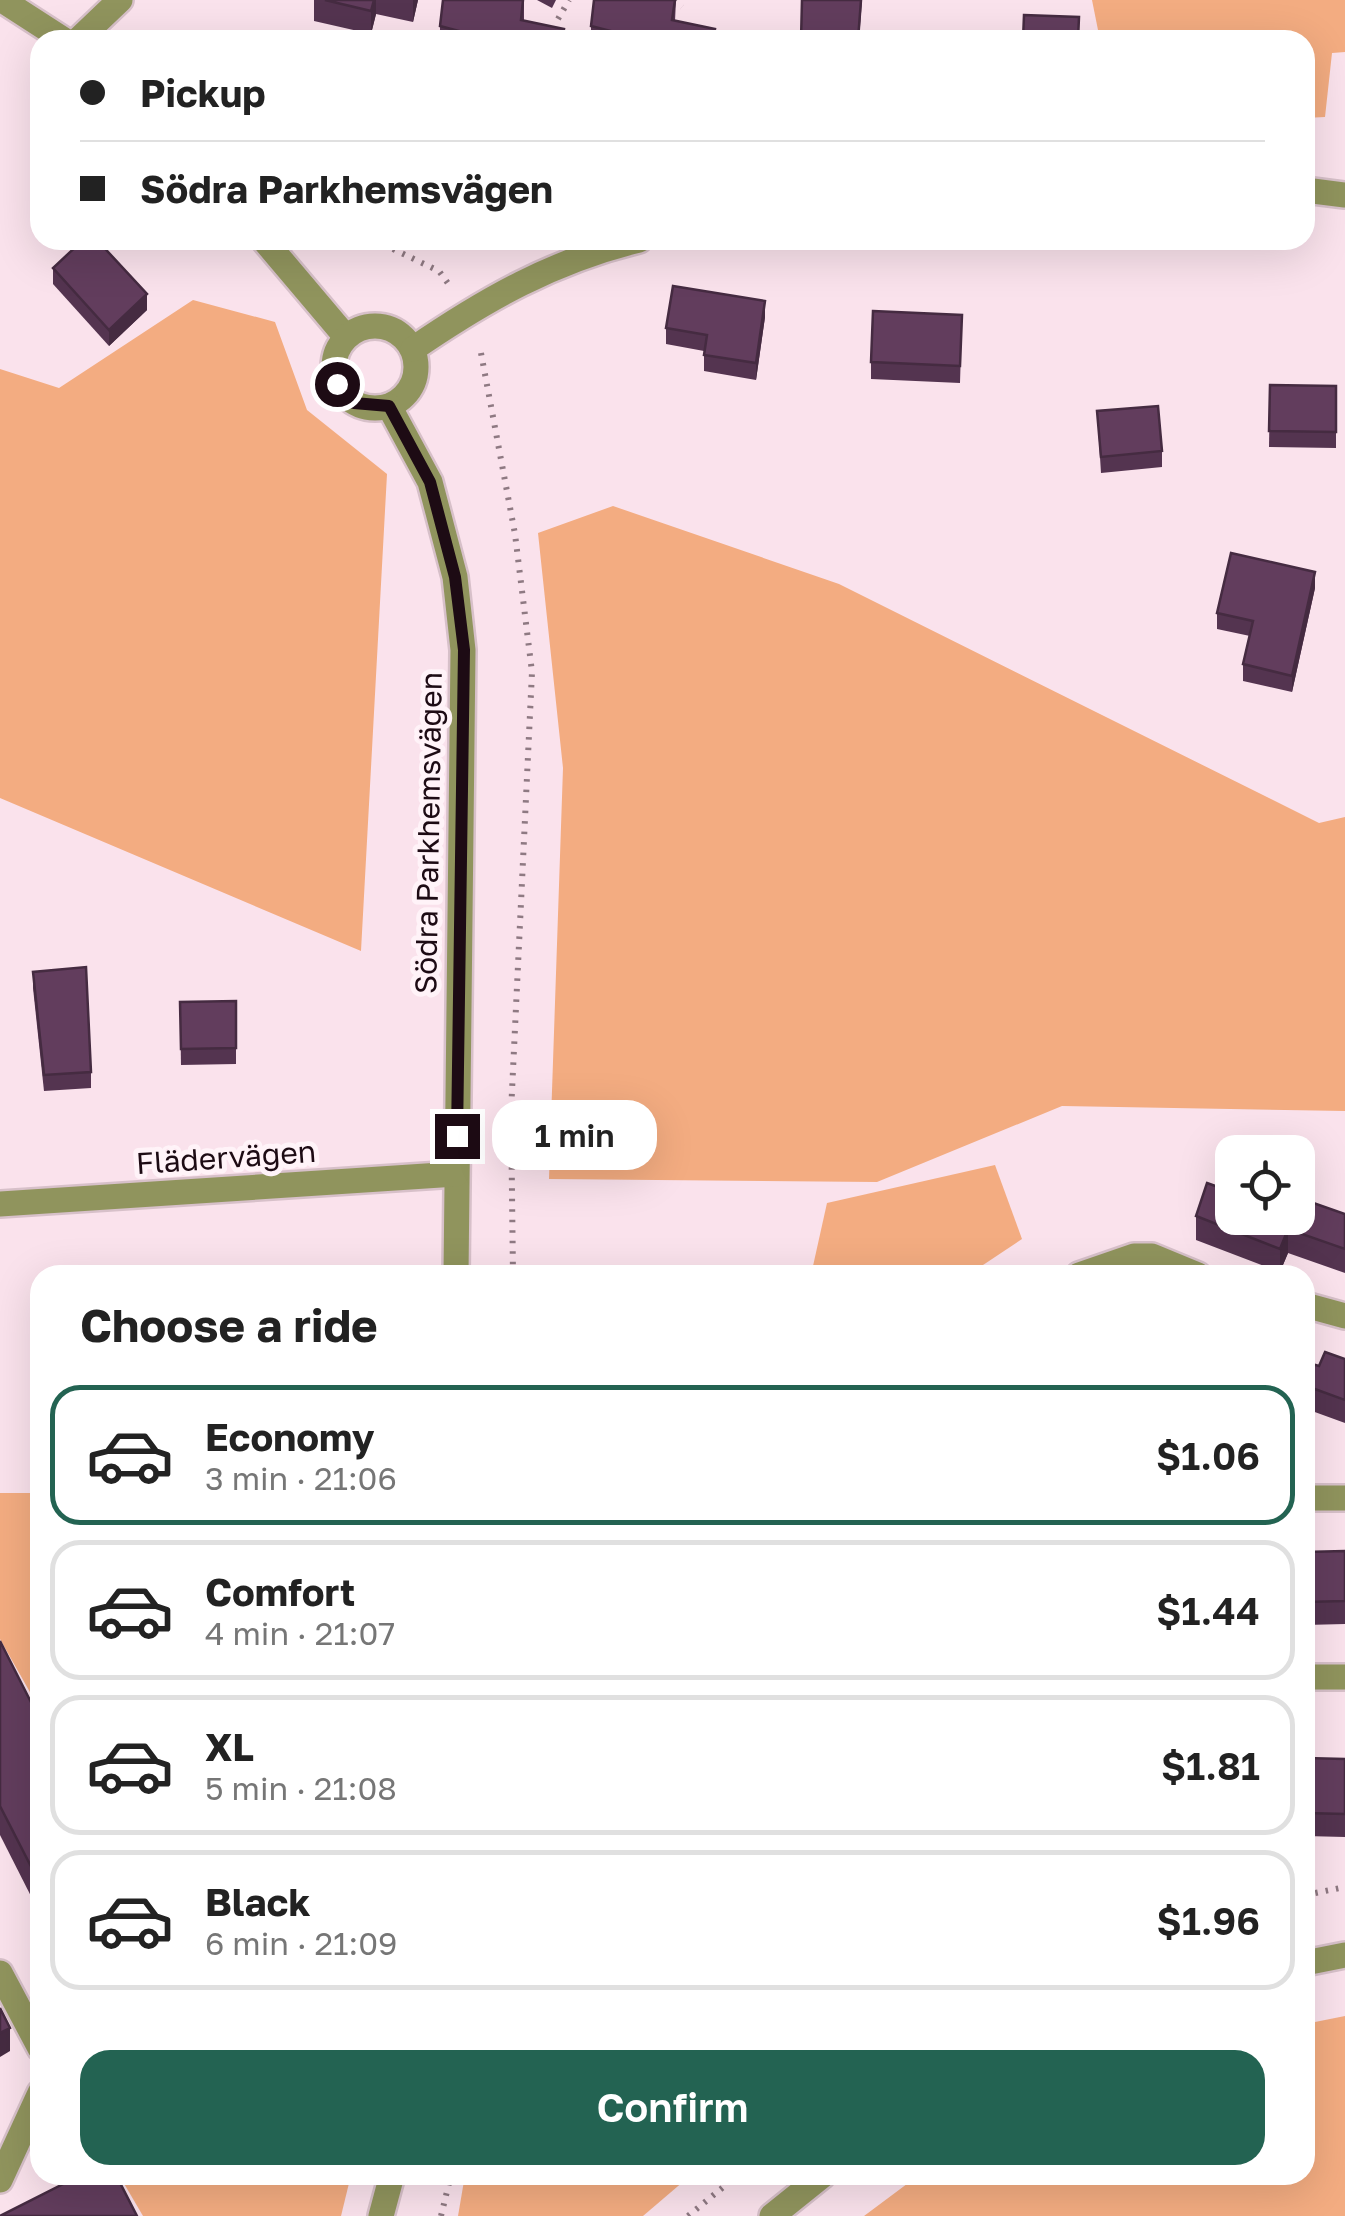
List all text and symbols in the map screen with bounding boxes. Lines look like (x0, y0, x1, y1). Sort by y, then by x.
text: Pickup (140, 70, 266, 115)
text: Södra Parkhemsvägen (140, 166, 553, 211)
route start (315, 362, 360, 407)
street label: Södra Parkhemsvägen (407, 672, 449, 994)
callout: 1 min (492, 1101, 657, 1171)
route end (435, 1114, 480, 1159)
text: 1 min (534, 1116, 615, 1154)
street label: Flädervägen (135, 1133, 317, 1181)
map controls (1215, 1135, 1315, 1235)
button: locate (1215, 1135, 1315, 1235)
text: Choose a ride (80, 1298, 378, 1352)
icon: car (85, 1410, 175, 1500)
text: Economy (205, 1414, 374, 1459)
text: $1.06 (1156, 1433, 1260, 1478)
text: 3 min · 21:06 (205, 1459, 397, 1497)
icon: car (85, 1565, 175, 1655)
text: Comfort (205, 1569, 355, 1614)
text: $1.44 (1156, 1588, 1260, 1633)
text: 4 min · 21:07 (205, 1614, 395, 1652)
icon: car (85, 1720, 175, 1810)
text: XL (205, 1724, 254, 1769)
text: $1.81 (1161, 1743, 1260, 1788)
text: 5 min · 21:08 (205, 1769, 397, 1807)
icon: car (85, 1875, 175, 1965)
text: Black (205, 1879, 310, 1924)
text: $1.96 (1157, 1898, 1260, 1943)
text: 6 min · 21:09 (205, 1924, 397, 1962)
button: Confirm (80, 2050, 1265, 2165)

